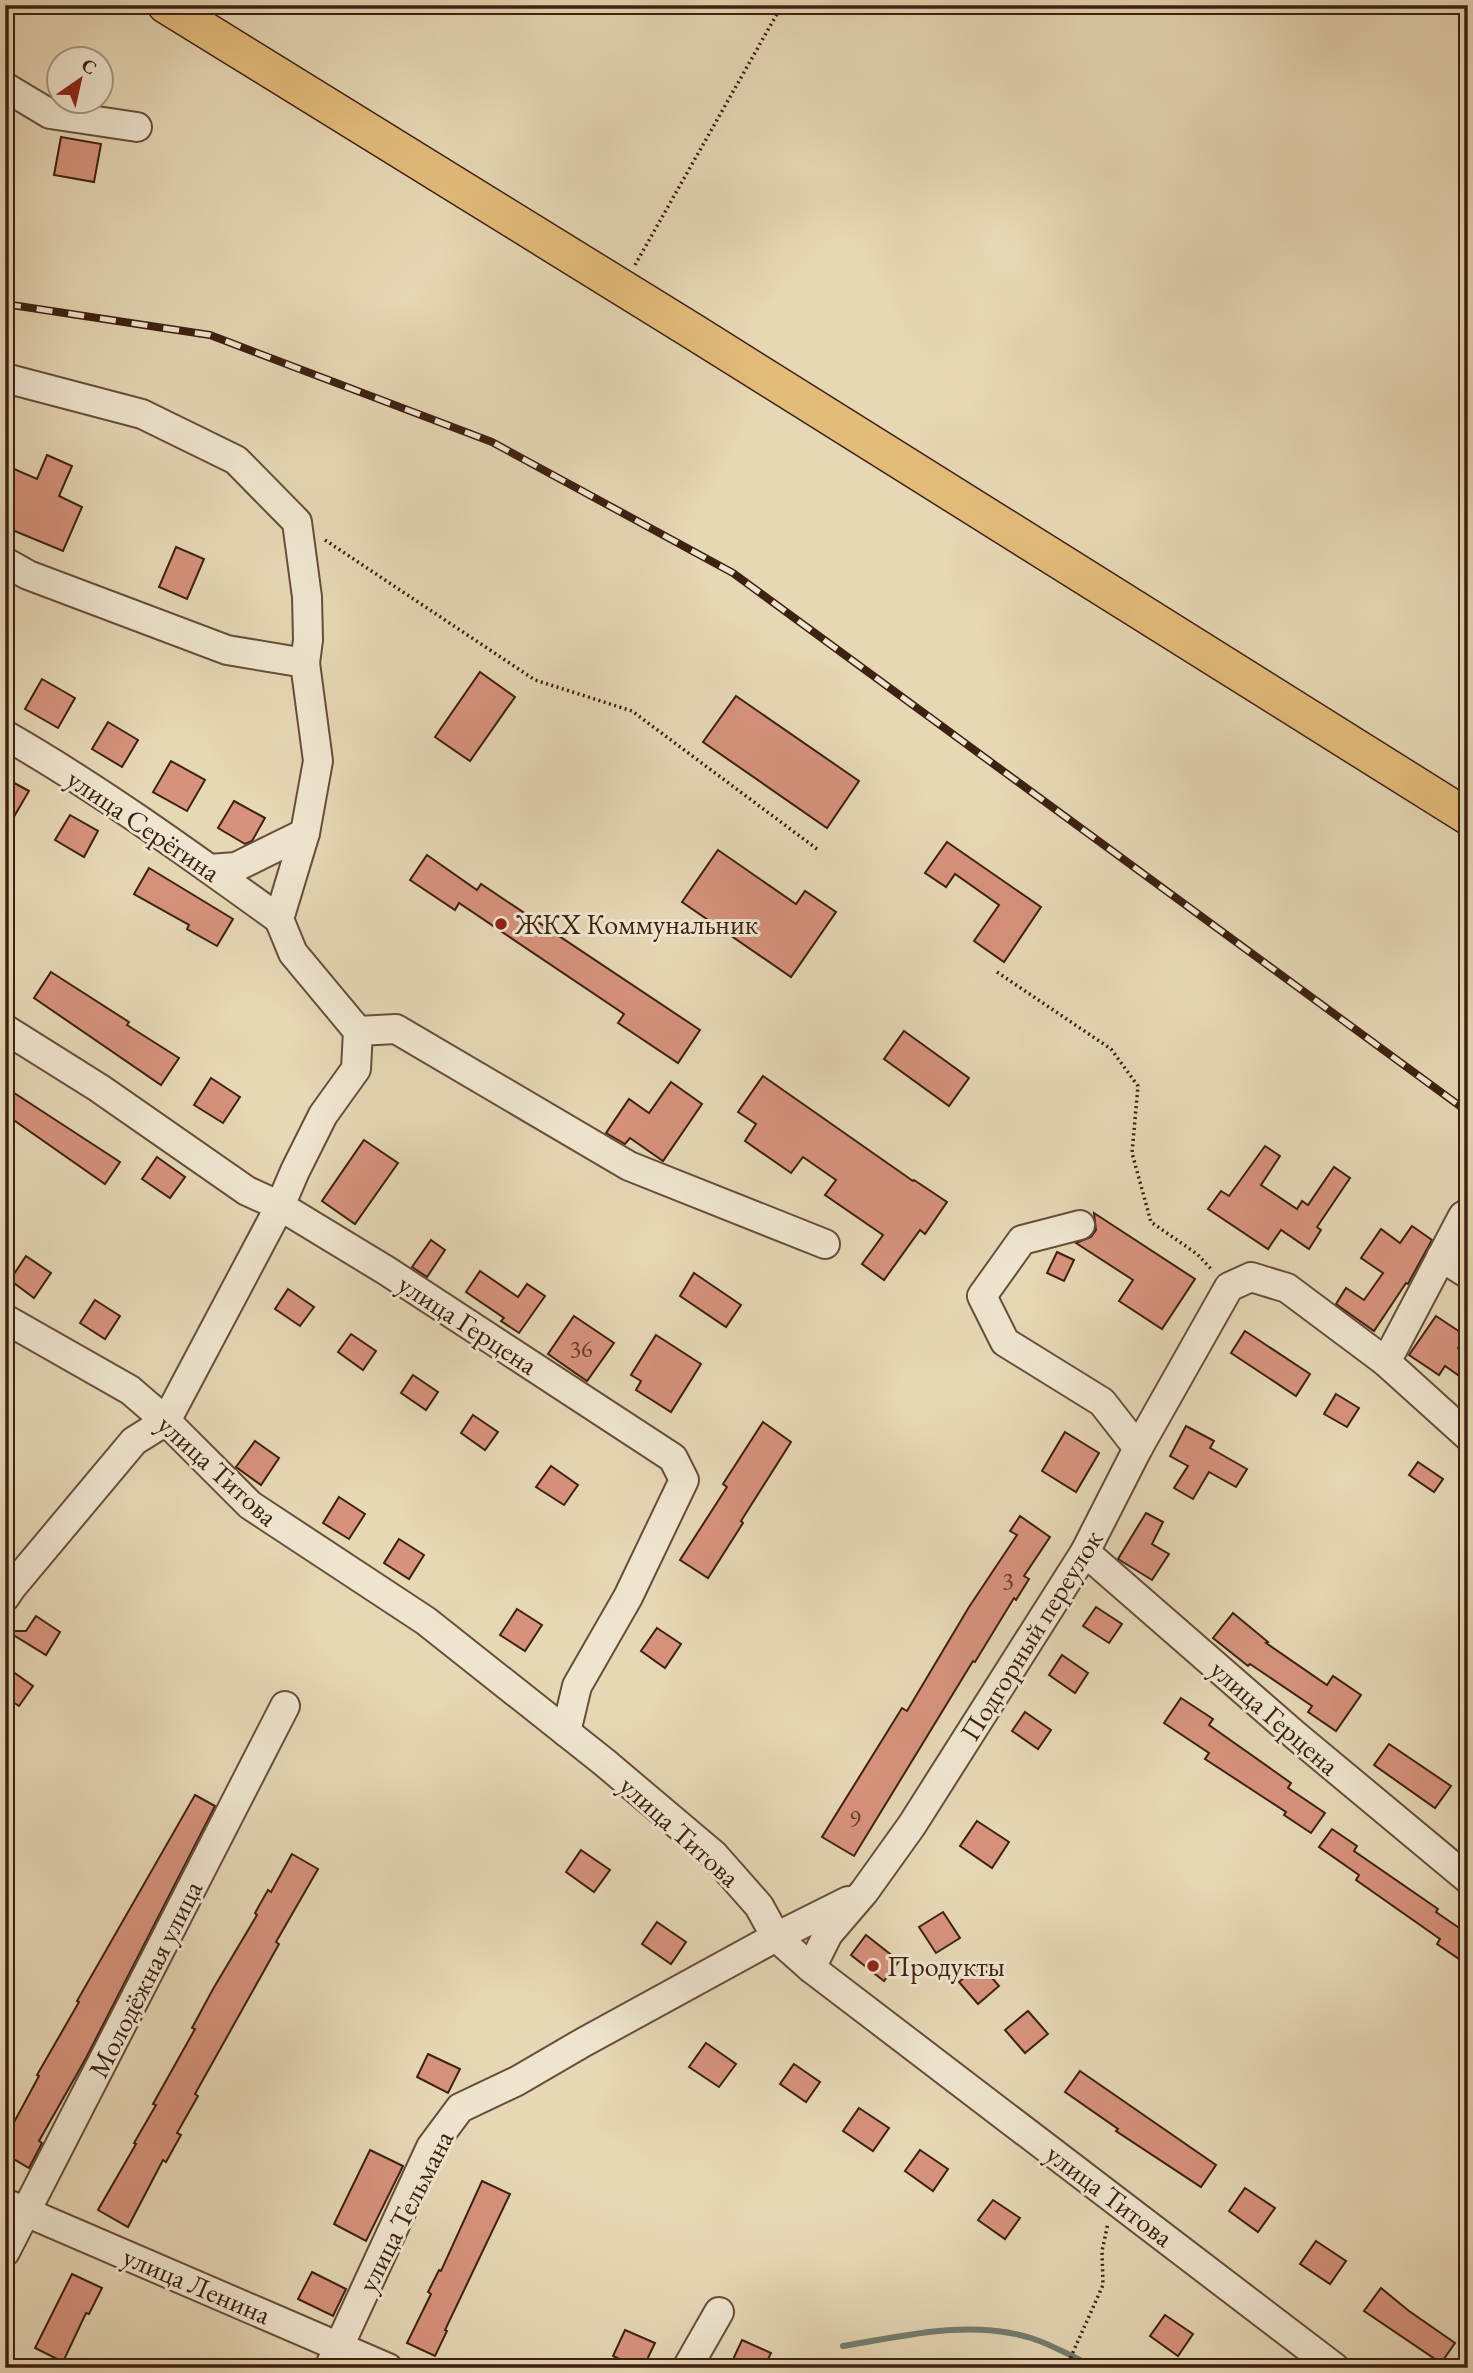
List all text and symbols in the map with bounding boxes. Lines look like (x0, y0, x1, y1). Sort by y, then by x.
north arrow (46, 46, 116, 116)
text: С (77, 52, 102, 80)
street label: улица Серёгина (60, 760, 228, 890)
place label: ЖКХ Коммунальник (514, 906, 758, 942)
marker: ЖКХ Коммунальник (493, 916, 509, 932)
street label: улица Герцена (391, 1265, 545, 1383)
house number: 36 (569, 1333, 593, 1364)
street label: улица Титова (150, 1406, 286, 1534)
street label: Подгорный переулок (952, 1523, 1110, 1747)
house number: 3 (1002, 1565, 1014, 1596)
street label: улица Герцена (1203, 1651, 1348, 1783)
street label: улица Титова (612, 1767, 748, 1895)
house number: 9 (849, 1803, 861, 1834)
street label: Молодёжная улица (80, 1874, 211, 2084)
place label: Продукты (887, 1948, 1005, 1984)
marker: Продукты (865, 1958, 881, 1974)
street label: улица Тельмана (349, 2123, 462, 2298)
street label: улица Титова (1039, 2135, 1181, 2255)
street label: улица Ленина (118, 2238, 277, 2333)

